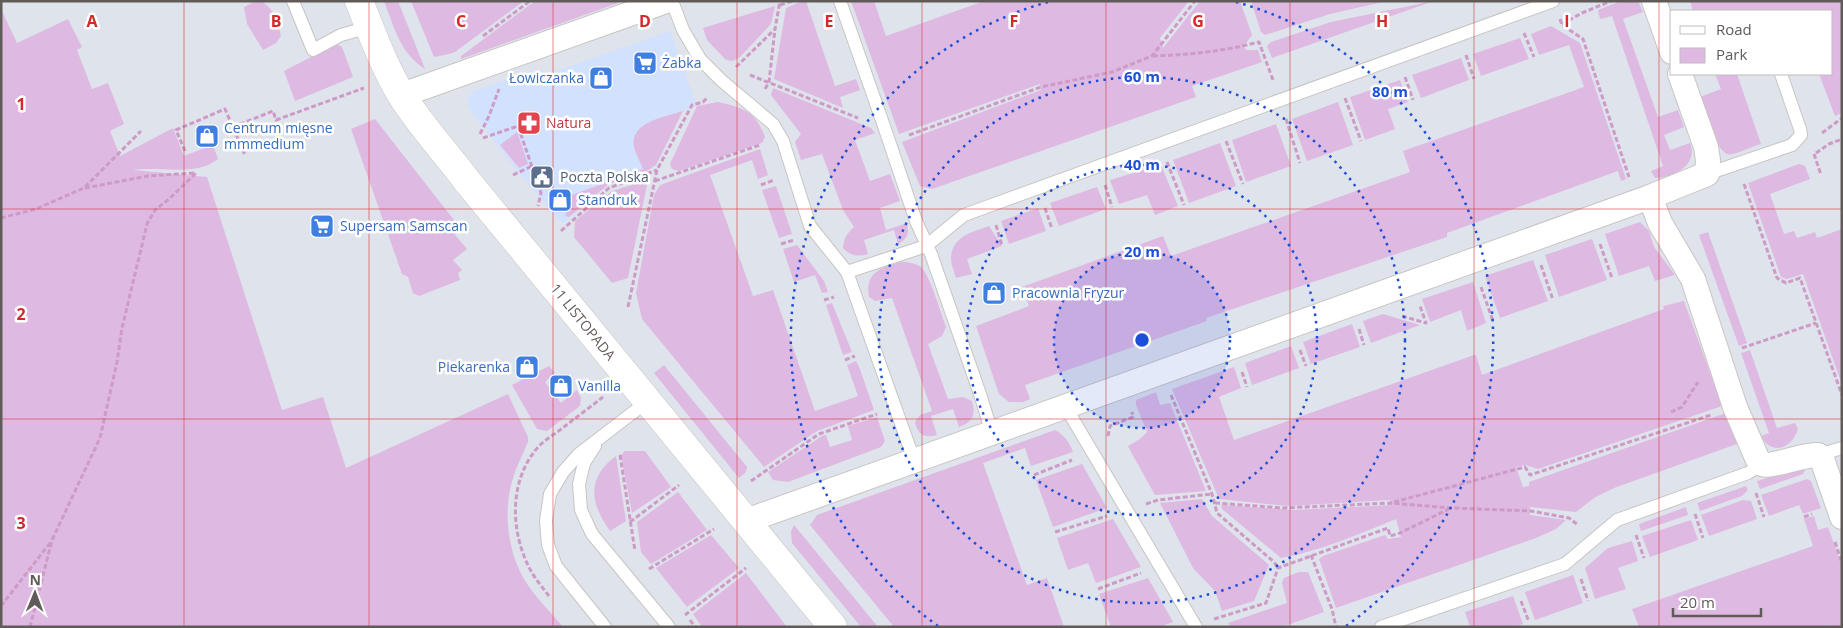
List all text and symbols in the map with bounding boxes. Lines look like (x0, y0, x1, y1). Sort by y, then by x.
text: A (86, 10, 98, 32)
text: B (271, 10, 281, 32)
text: C (456, 10, 466, 32)
text: D (639, 10, 651, 32)
text: E (825, 10, 834, 32)
text: F (1010, 10, 1018, 32)
text: G (1192, 10, 1204, 32)
text: H (1376, 10, 1388, 32)
text: I (1564, 10, 1570, 32)
legend (1670, 10, 1833, 75)
text: Road (1716, 19, 1752, 39)
text: Park (1716, 44, 1747, 64)
supermarket icon: Żabka (632, 50, 658, 76)
place label: Żabka (662, 53, 702, 72)
shop icon: Łowiczanka (588, 65, 614, 91)
text: 60 m (1124, 66, 1160, 86)
place label: Łowiczanka (509, 68, 584, 87)
text: 80 m (1372, 81, 1408, 101)
text: 1 (16, 93, 26, 115)
pharmacy icon: Natura (516, 110, 542, 136)
place label: Natura (546, 113, 591, 132)
place label: Centrum mięsne mmmedium (224, 118, 333, 153)
shop icon: Centrum mięsne mmmedium (194, 123, 220, 149)
text: 40 m (1124, 154, 1160, 174)
public building icon: Poczta Polska (529, 164, 555, 190)
place label: Poczta Polska (560, 167, 649, 186)
shop icon: Standruk (547, 187, 573, 213)
place label: Standruk (578, 190, 638, 209)
supermarket icon: Supersam Samscan (309, 213, 335, 239)
place label: Supersam Samscan (340, 216, 468, 235)
text: 20 m (1124, 241, 1160, 261)
street label: 11 LISTOPADA (547, 279, 620, 364)
shop icon: Pracownia Fryzur (981, 280, 1007, 306)
place label: Pracownia Fryzur (1012, 283, 1125, 302)
text: 2 (16, 303, 26, 325)
centre of rings (1133, 331, 1151, 349)
shop icon: Piekarenka (514, 354, 540, 380)
place label: Piekarenka (438, 357, 510, 376)
shop icon: Vanilla (548, 373, 574, 399)
place label: Vanilla (578, 376, 621, 395)
text: 3 (16, 512, 26, 534)
north arrow (10, 568, 60, 618)
text: N (29, 570, 41, 589)
scale bar (1673, 586, 1760, 618)
text: 20 m (1680, 592, 1715, 612)

